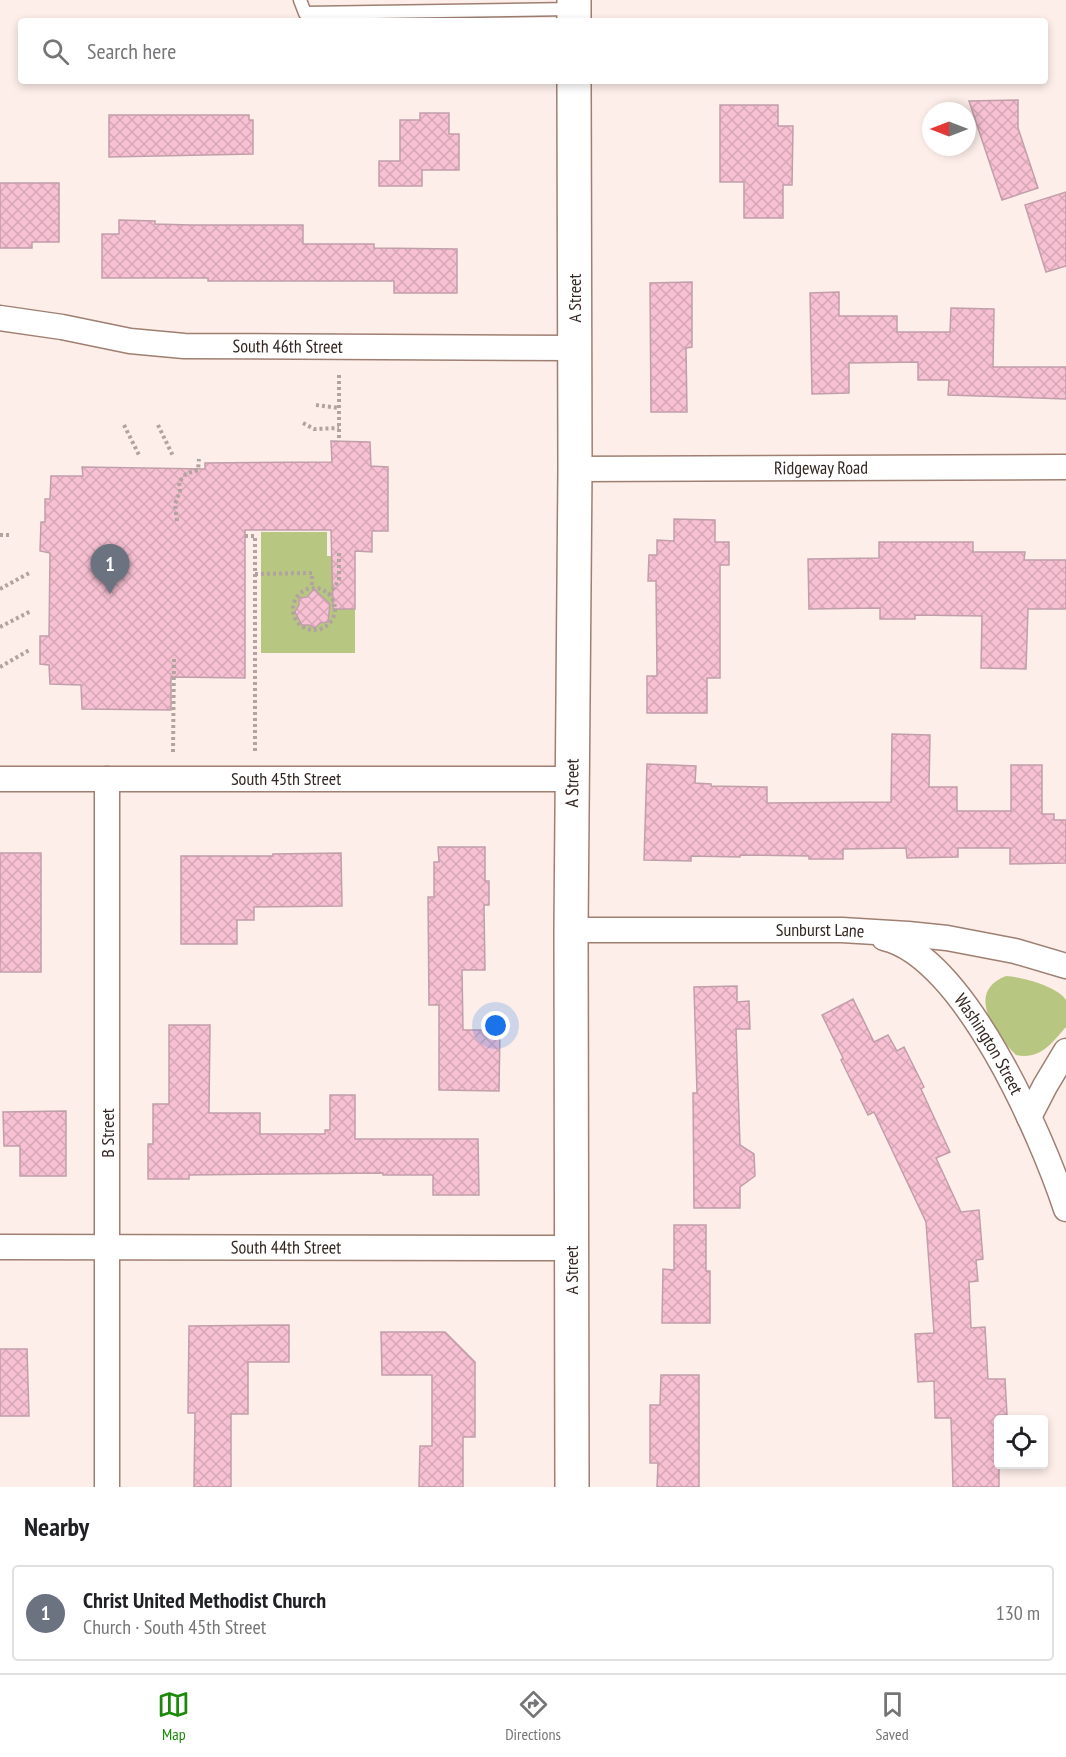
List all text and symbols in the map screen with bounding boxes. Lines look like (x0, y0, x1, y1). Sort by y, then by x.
search box (18, 18, 1048, 84)
icon: search (39, 35, 72, 68)
text: Search here (87, 37, 176, 65)
north arrow (922, 102, 976, 156)
street label: A Street (563, 273, 586, 323)
street label: South 46th Street (233, 334, 343, 358)
street label: Ridgeway Road (774, 456, 868, 479)
pin: 1 (90, 544, 130, 594)
street label: A Street (560, 758, 583, 808)
street label: South 45th Street (231, 767, 341, 790)
street label: Sunburst Lane (776, 918, 865, 942)
street label: Washington Street (950, 989, 1028, 1098)
your location (481, 1011, 510, 1040)
street label: B Street (96, 1108, 119, 1158)
street label: South 44th Street (231, 1235, 341, 1259)
street label: A Street (560, 1245, 583, 1295)
map controls (994, 1415, 1048, 1469)
button: locate (994, 1415, 1048, 1469)
text: Nearby (24, 1510, 89, 1543)
text: Christ United Methodist Church (83, 1586, 326, 1614)
text: 1 (41, 1600, 50, 1626)
text: 130 m (996, 1600, 1040, 1626)
text: Church · South 45th Street (83, 1614, 266, 1640)
tab: Map (157, 1688, 190, 1744)
tab: Directions (505, 1688, 561, 1744)
tab: Saved (876, 1688, 909, 1744)

